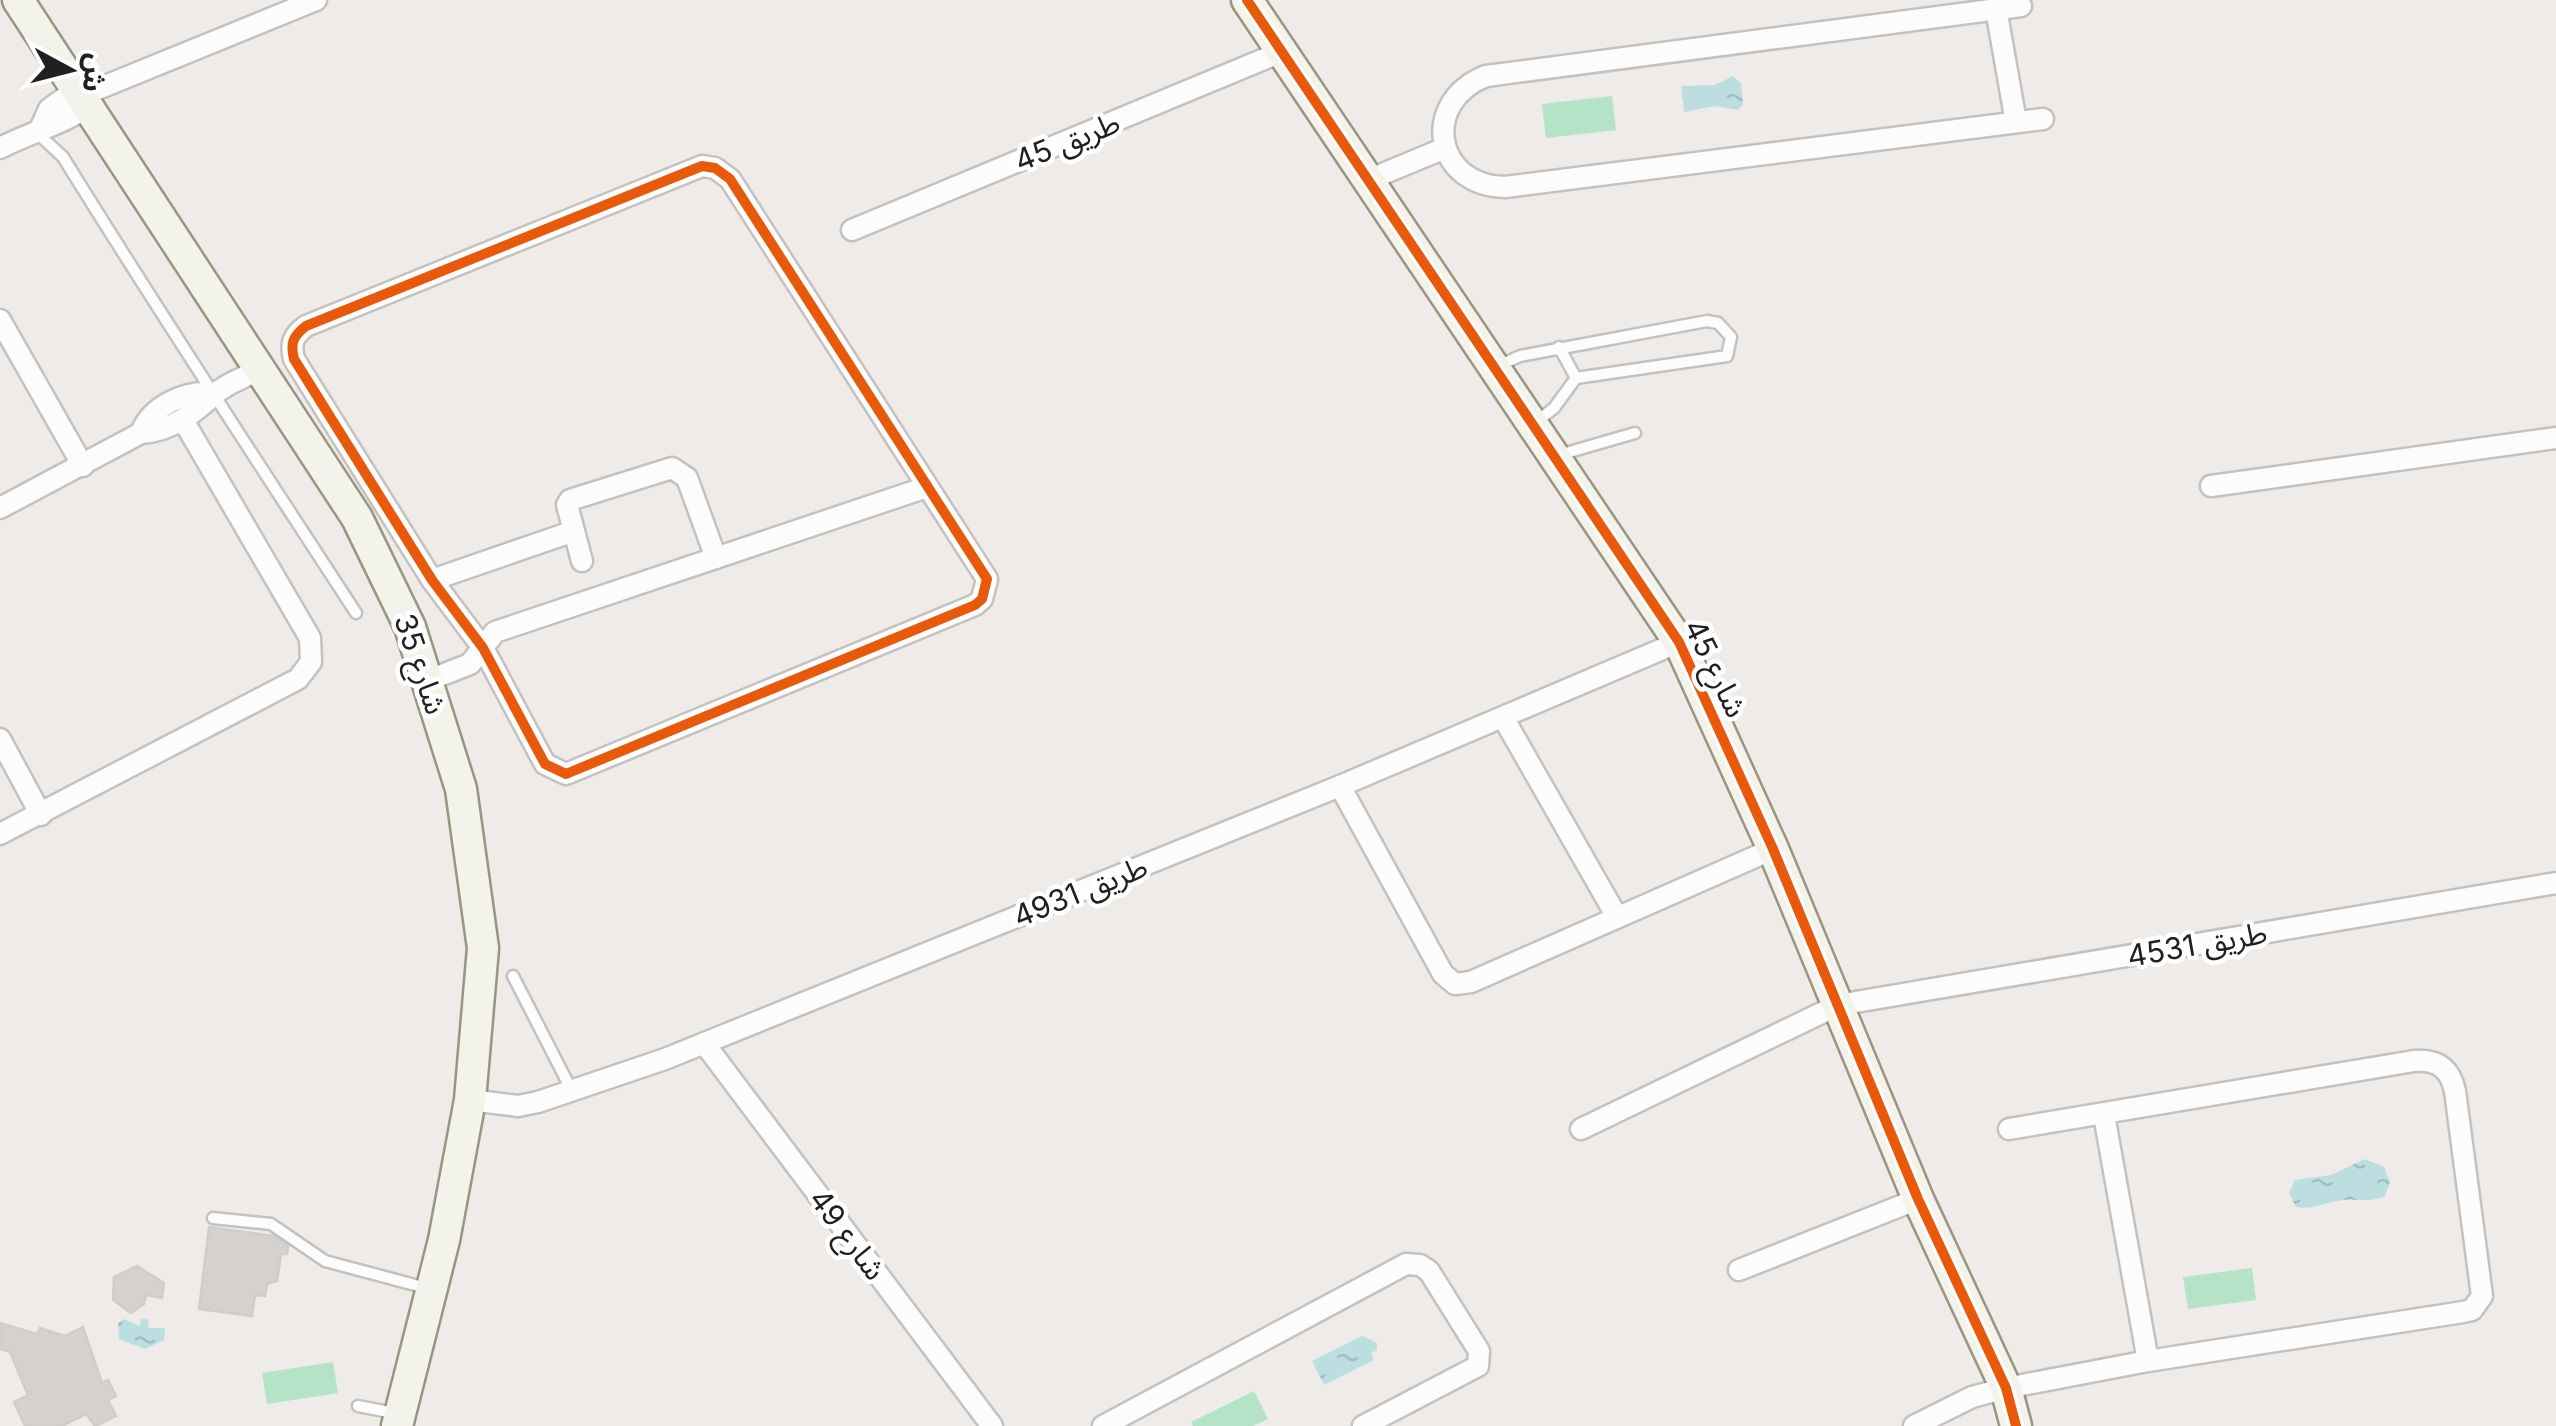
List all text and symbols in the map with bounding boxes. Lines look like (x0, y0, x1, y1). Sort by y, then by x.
north arrow (20, 20, 120, 120)
text: ش (76, 52, 114, 94)
street label: طريق 45 (1009, 104, 1125, 179)
street label: شارع 35 (382, 609, 455, 721)
street label: شارع 45 (1672, 613, 1755, 725)
street label: طريق 4931 (1008, 848, 1153, 935)
street label: طريق 4531 (2124, 914, 2270, 975)
street label: شارع 49 (798, 1181, 894, 1290)

